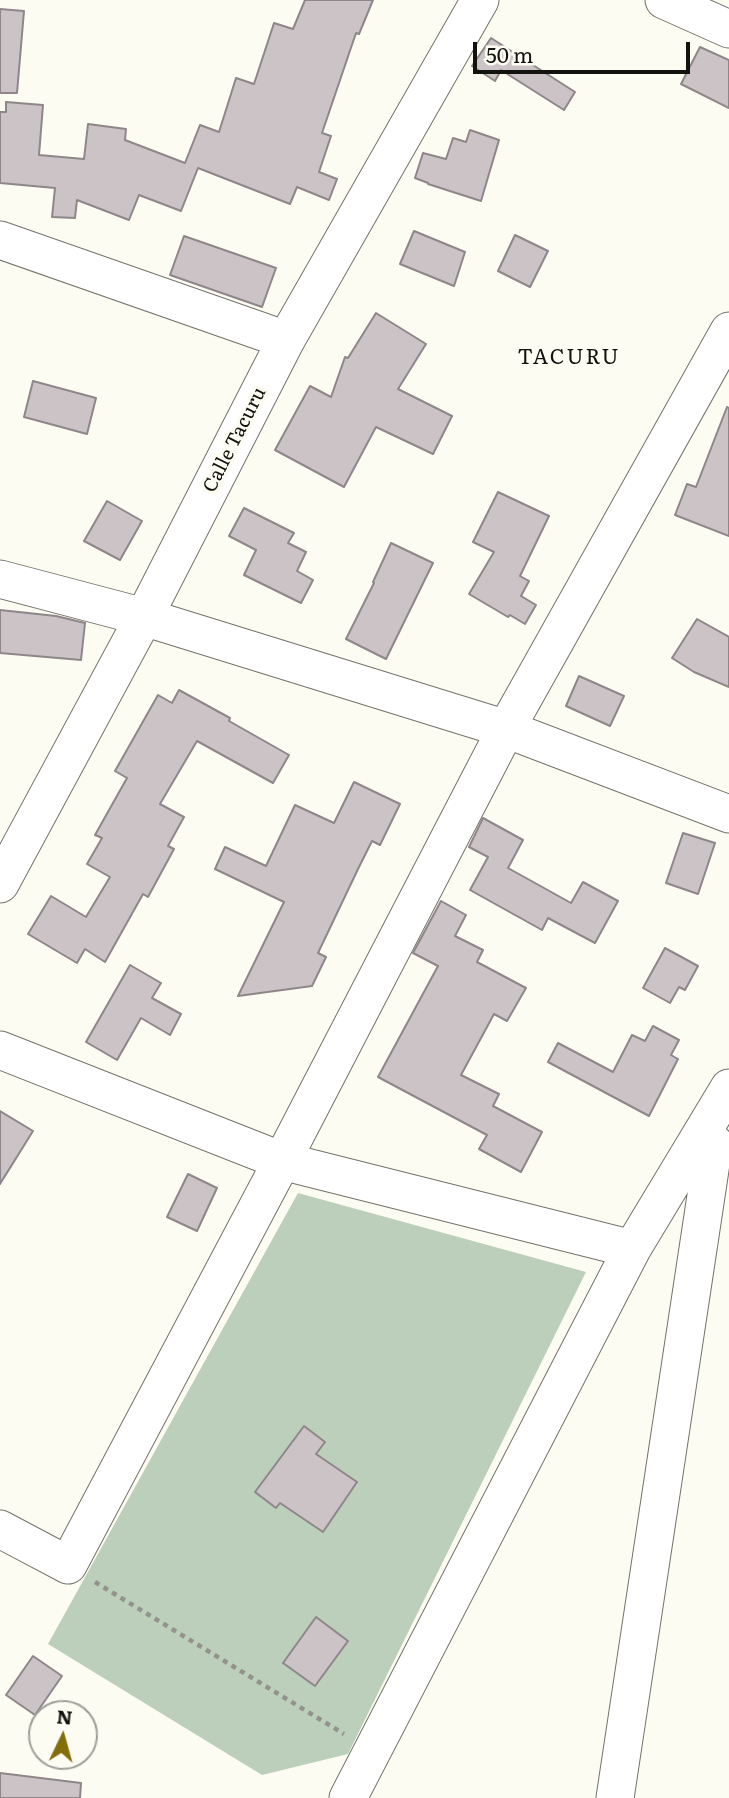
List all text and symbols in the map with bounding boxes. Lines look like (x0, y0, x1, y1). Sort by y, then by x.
scale bar (477, 28, 694, 72)
text: 50 m (486, 38, 533, 69)
district label: TACURU (518, 345, 620, 371)
street label: Calle Tacuru (199, 384, 271, 496)
north arrow (28, 1700, 98, 1770)
text: N (55, 1701, 74, 1731)

